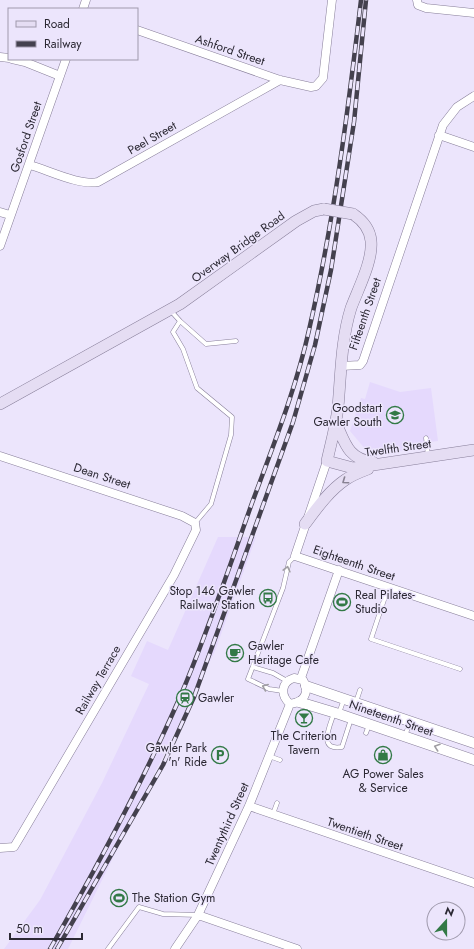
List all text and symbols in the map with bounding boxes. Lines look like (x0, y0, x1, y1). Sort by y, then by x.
legend (8, 8, 138, 60)
text: Road (44, 15, 70, 33)
street label: Ashford Street (193, 30, 267, 70)
text: Railway (44, 35, 82, 53)
street label: Gosford Street (5, 99, 47, 175)
street label: Peel Street (124, 117, 180, 159)
street label: Overway Bridge Road (188, 207, 288, 287)
street label: Fifteenth Street (344, 275, 386, 353)
place label: Goodstart Gawler South (314, 399, 382, 431)
school or university icon: Goodstart Gawler South (385, 405, 405, 425)
street label: Twelfth Street (364, 434, 433, 462)
street label: Dean Street (71, 458, 133, 494)
one-way arrow (342, 476, 349, 483)
street label: Eighteenth Street (310, 541, 398, 586)
one-way arrow (283, 565, 291, 572)
place label: Stop 146 Gawler Railway Station (169, 582, 256, 614)
place label: Real Pilates- Studio (355, 586, 415, 618)
bus stop icon: Stop 146 Gawler Railway Station (258, 588, 278, 608)
sports icon: Real Pilates- Studio (332, 592, 352, 612)
place label: Gawler Heritage Cafe (248, 637, 319, 669)
street label: Railway Terrace (71, 642, 125, 718)
cafe icon: Gawler Heritage Cafe (225, 643, 245, 663)
one-way arrow (261, 683, 268, 691)
station icon: Gawler (175, 688, 195, 708)
place label: Gawler (198, 689, 235, 707)
street label: Nineteenth Street (347, 695, 436, 741)
bar icon: The Criterion Tavern (294, 708, 314, 728)
place label: The Criterion Tavern (271, 727, 337, 759)
place label: Gawler Park 'n' Ride (146, 739, 208, 771)
one-way arrow (434, 744, 441, 752)
parking icon: Gawler Park 'n' Ride (210, 745, 230, 765)
shop icon: AG Power Sales & Service (373, 745, 393, 765)
place label: AG Power Sales & Service (342, 765, 424, 797)
street label: Twentythird Street (201, 779, 253, 868)
street label: Twentieth Street (325, 813, 406, 855)
sports icon: The Station Gym (109, 888, 129, 908)
place label: The Station Gym (132, 889, 215, 907)
north arrow (426, 901, 466, 941)
text: N (443, 903, 457, 921)
scale bar (10, 915, 82, 941)
text: 50 m (16, 920, 43, 938)

